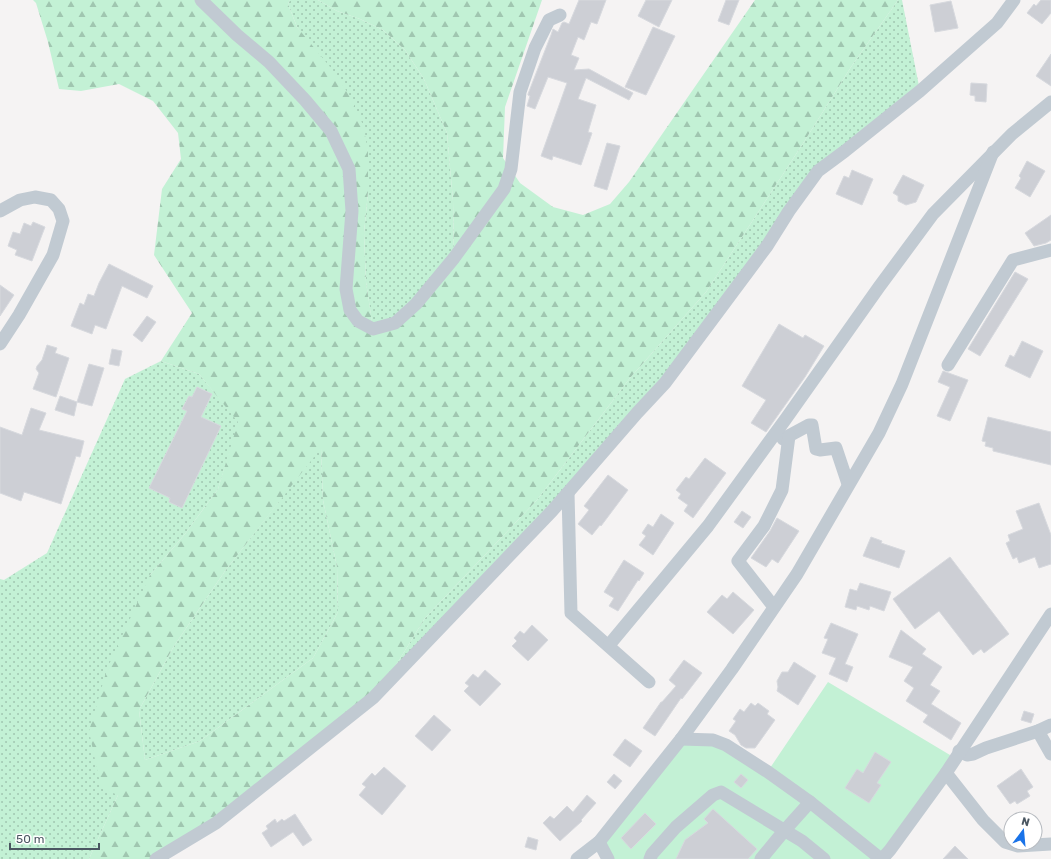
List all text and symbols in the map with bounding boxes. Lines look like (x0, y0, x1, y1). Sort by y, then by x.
north arrow (1003, 811, 1043, 851)
text: N (1020, 815, 1031, 829)
scale bar (10, 825, 99, 851)
text: 50 m (16, 832, 44, 846)

